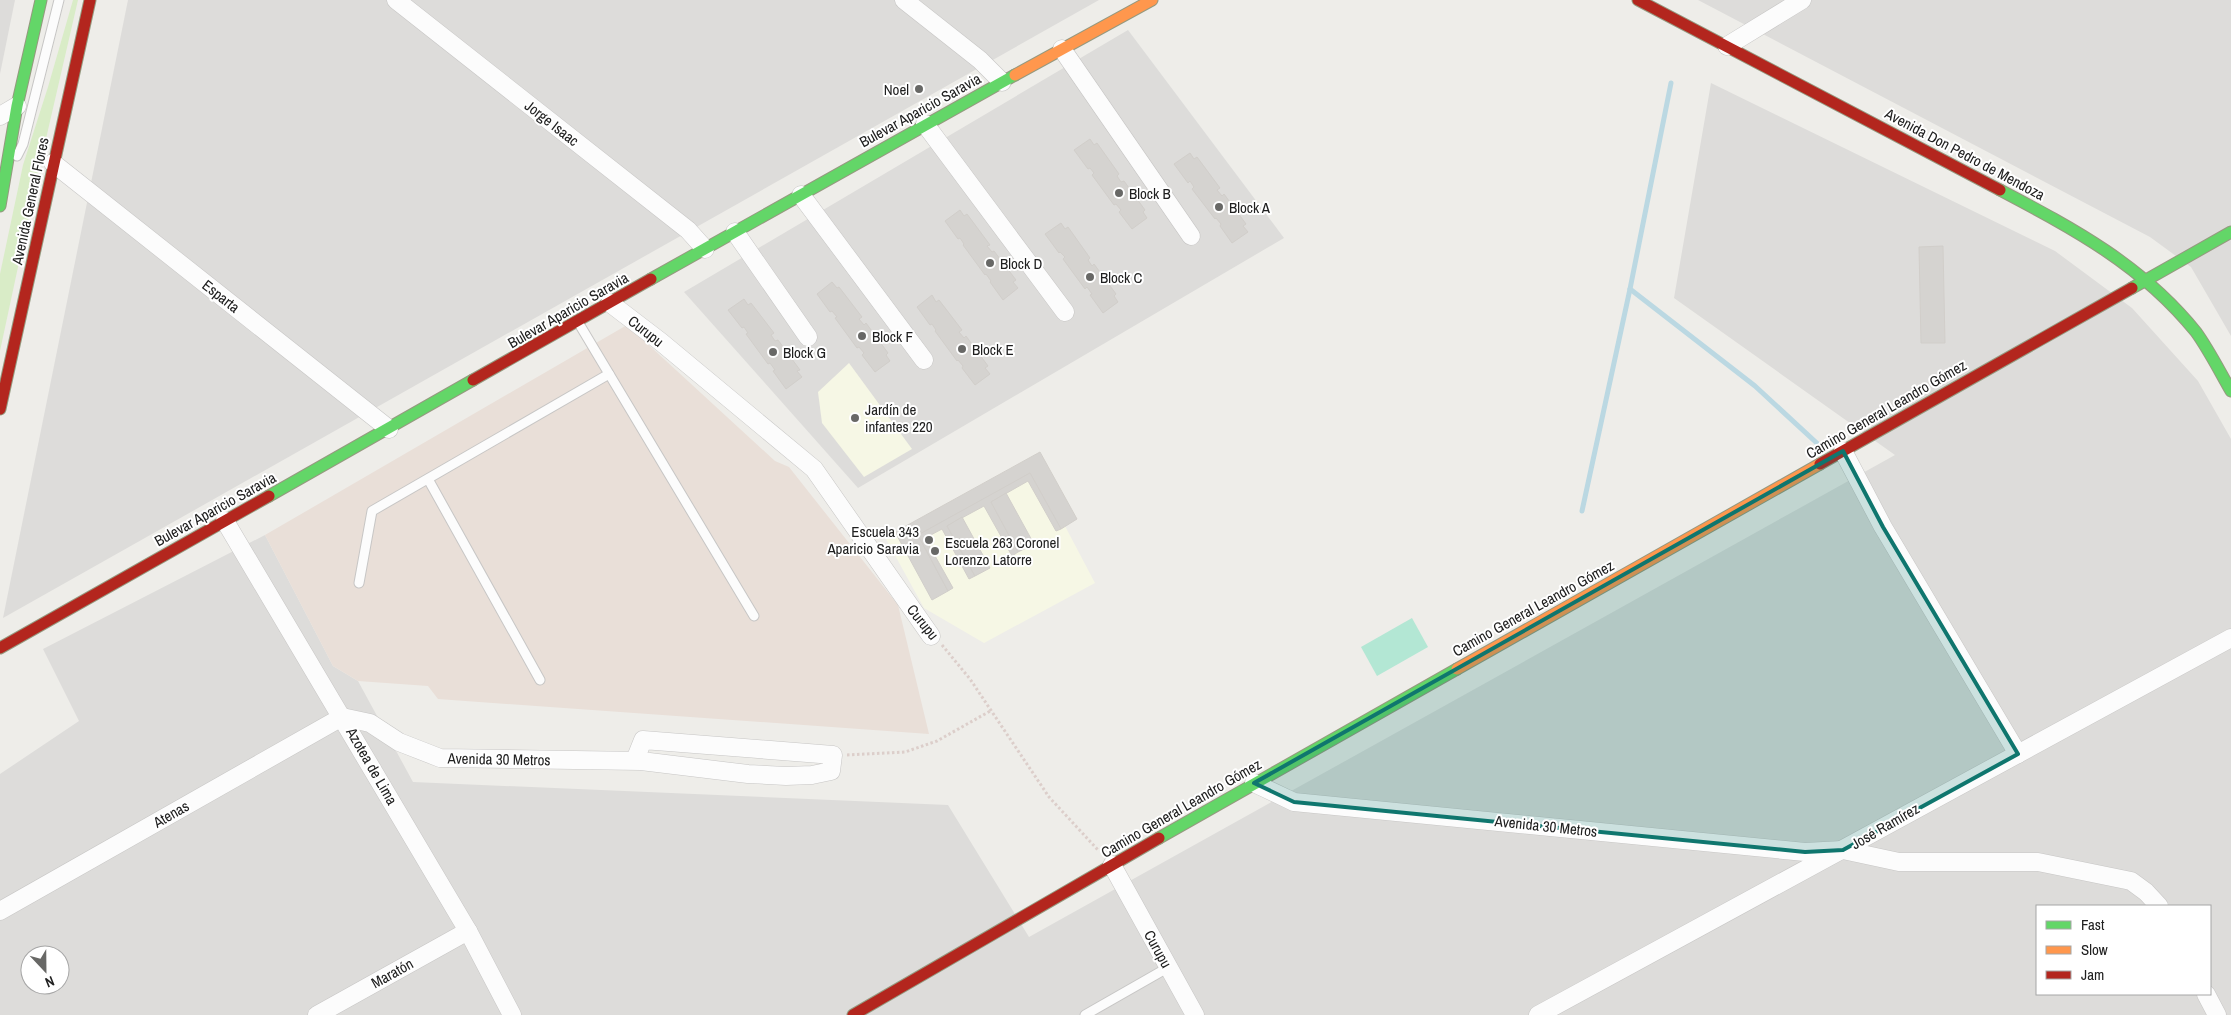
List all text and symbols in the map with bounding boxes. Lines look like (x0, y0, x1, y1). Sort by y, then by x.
street label: Bulevar Aparicio Saravia (855, 68, 985, 152)
place label: Noel (884, 79, 909, 100)
marker: Noel (913, 83, 925, 95)
street label: Jorge Isaac (520, 95, 584, 151)
street label: Avenida Don Pedro de Mendoza (1880, 102, 2049, 205)
street label: Avenida General Flores (6, 135, 54, 268)
place label: Block B (1129, 183, 1171, 204)
marker: Block B (1113, 187, 1125, 199)
place label: Block A (1229, 197, 1271, 218)
marker: Block A (1213, 201, 1225, 213)
place label: Block D (1000, 253, 1042, 274)
marker: Block D (984, 257, 996, 269)
street label: Bulevar Aparicio Saravia (504, 267, 632, 353)
place label: Block C (1100, 267, 1142, 288)
marker: Block C (1084, 271, 1096, 283)
street label: Esparta (198, 275, 244, 317)
street label: Curupu (624, 310, 668, 352)
place label: Block F (872, 326, 913, 347)
marker: Block F (856, 330, 868, 342)
place label: Block E (972, 339, 1014, 360)
place label: Block G (783, 342, 826, 363)
marker: Block E (956, 343, 968, 355)
marker: Block G (767, 346, 779, 358)
street label: Camino General Leandro Gómez (1802, 354, 1970, 464)
place label: Jardín de infantes 220 (865, 399, 933, 437)
marker: Jardín de infantes 220 (849, 412, 861, 424)
street label: Bulevar Aparicio Saravia (150, 467, 280, 551)
place label: Escuela 343 Aparicio Saravia (826, 521, 919, 559)
place label: Escuela 263 Coronel Lorenzo Latorre (945, 532, 1059, 570)
marker: Escuela 343 Aparicio Saravia (923, 534, 935, 546)
marker: Escuela 263 Coronel Lorenzo Latorre (929, 545, 941, 557)
street label: Camino General Leandro Gómez (1448, 555, 1618, 661)
street label: Curupu (902, 600, 944, 644)
street label: Azotea de Lima (341, 723, 403, 809)
street label: Avenida 30 Metros (446, 748, 551, 770)
street label: Camino General Leandro Gómez (1097, 753, 1265, 863)
street label: Atenas (148, 795, 193, 833)
street label: José Ramírez (1847, 798, 1923, 854)
street label: Avenida 30 Metros (1493, 810, 1598, 842)
legend (2036, 905, 2211, 995)
text: Fast (2081, 914, 2105, 935)
street label: Curupu (1139, 926, 1177, 972)
text: Slow (2081, 939, 2108, 960)
north arrow (20, 945, 70, 995)
street label: Maratón (367, 953, 417, 993)
text: Jam (2081, 964, 2104, 985)
text: N (43, 972, 57, 992)

